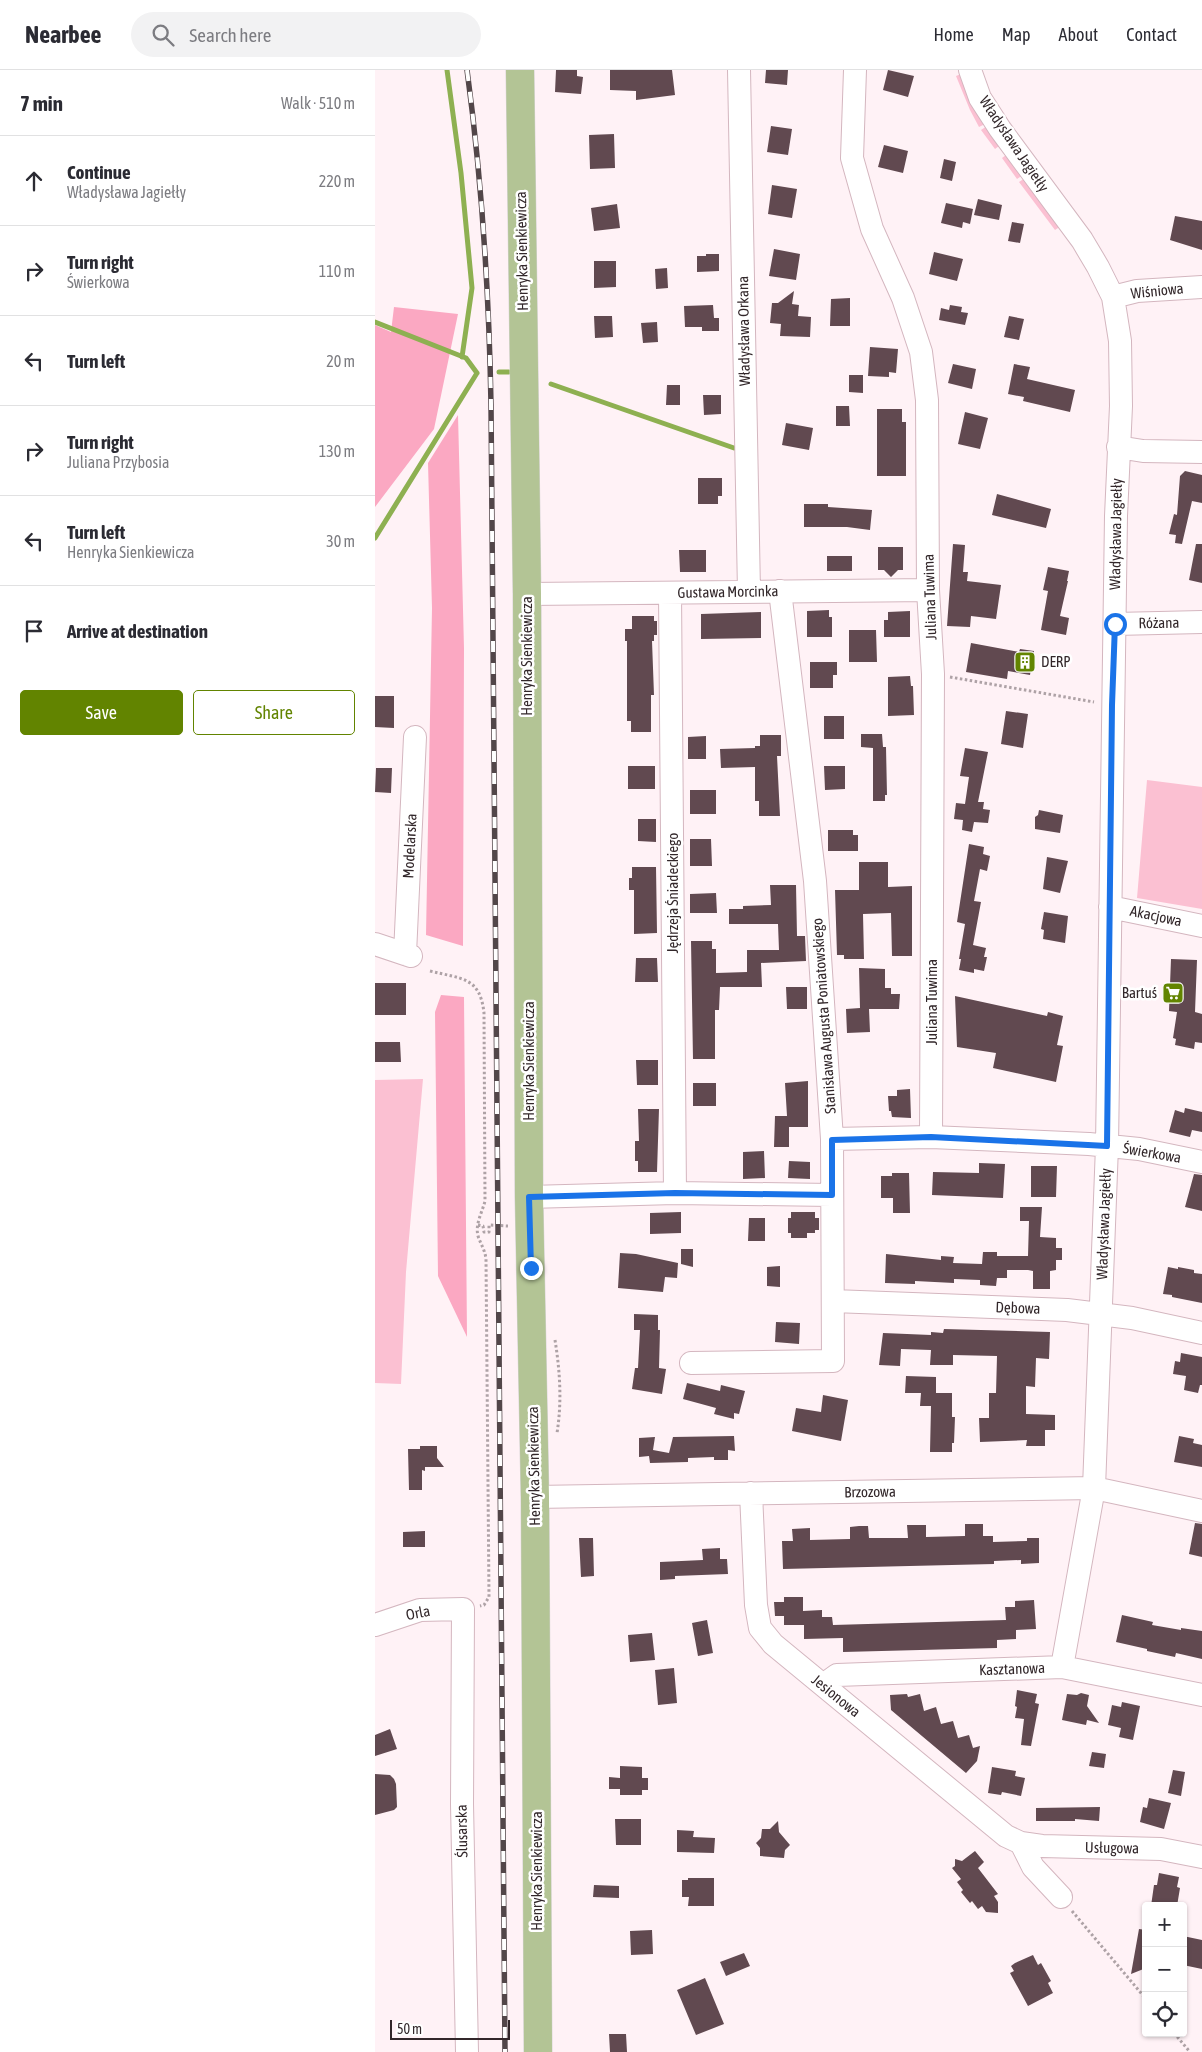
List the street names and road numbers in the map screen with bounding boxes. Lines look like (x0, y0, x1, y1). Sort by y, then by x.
street label: Władysława Jagiełły (976, 93, 1053, 195)
street label: Henryka Sienkiewicza (512, 191, 531, 311)
street label: Władysława Orkana (734, 276, 753, 386)
street label: Wiśniowa (1130, 279, 1184, 302)
street label: Władysława Jagiełły (1106, 478, 1125, 590)
street label: Juliana Tuwima (920, 554, 939, 640)
street label: Gustawa Morcinka (677, 582, 779, 601)
street label: Henryka Sienkiewicza (518, 596, 535, 716)
street label: Różana (1138, 614, 1180, 631)
street label: Modelarska (399, 813, 420, 879)
street label: Jędrzeja Śniadeckiego (664, 833, 681, 953)
street label: Akacjowa (1129, 902, 1184, 929)
street label: Stanisława Augusta Poniatowskiego (808, 918, 839, 1114)
street label: Juliana Tuwima (923, 959, 940, 1045)
street label: Henryka Sienkiewicza (520, 1001, 537, 1121)
street label: Świerkowa (1122, 1139, 1183, 1166)
street label: Władysława Jagiełły (1093, 1168, 1114, 1280)
street label: Dębowa (995, 1298, 1041, 1317)
street label: Henryka Sienkiewicza (524, 1406, 543, 1526)
street label: Brzozowa (844, 1483, 896, 1500)
street label: Orla (404, 1602, 431, 1623)
street label: Kasztanowa (979, 1659, 1045, 1678)
street label: Jesionowa (809, 1671, 864, 1720)
street label: Ślusarska (453, 1804, 470, 1858)
street label: Henryka Sienkiewicza (528, 1811, 545, 1931)
street label: Usługowa (1085, 1839, 1139, 1856)

